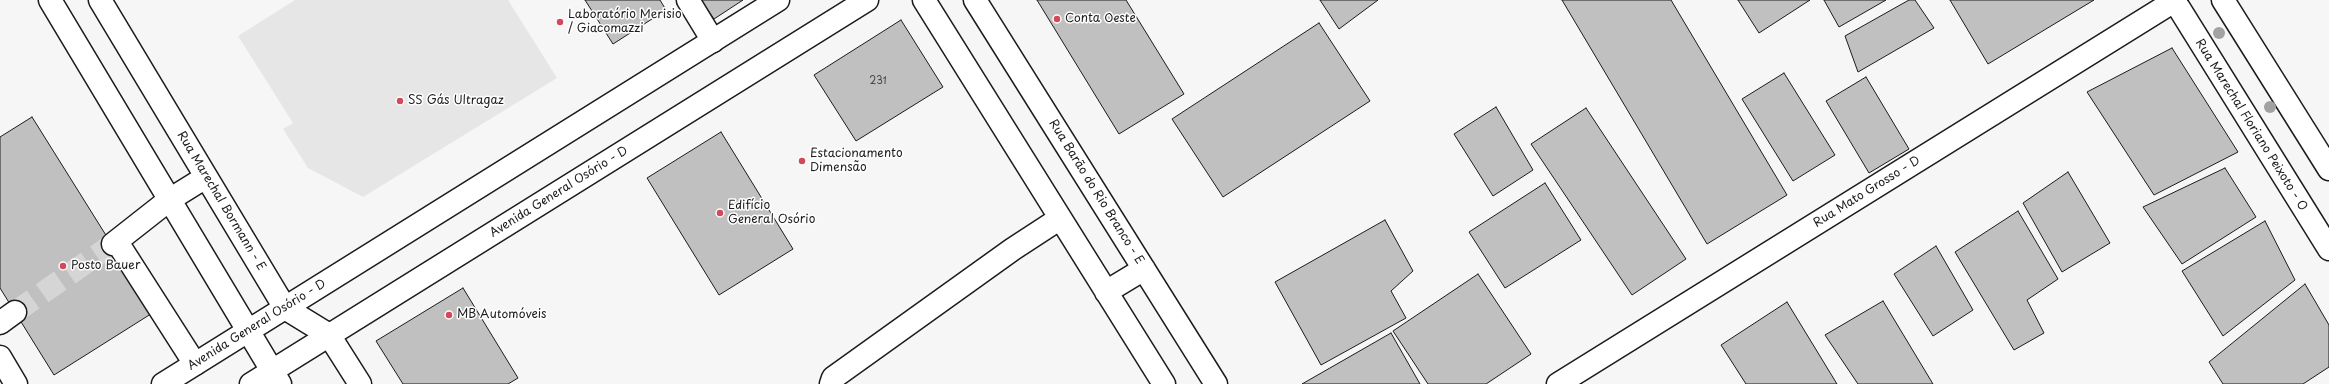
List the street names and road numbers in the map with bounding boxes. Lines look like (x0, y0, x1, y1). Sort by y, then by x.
street label: Rua Marechal Floriano Peixoto - O (2192, 37, 2310, 213)
street label: Rua Barão do Rio Branco - E (1045, 117, 1147, 267)
street label: Rua Marechal Bormann - E (174, 129, 268, 273)
street label: Avenida General Osório - D (487, 143, 631, 241)
street label: Rua Mato Grosso - D (1811, 153, 1923, 231)
street label: Avenida General Osório - D (185, 276, 329, 374)

